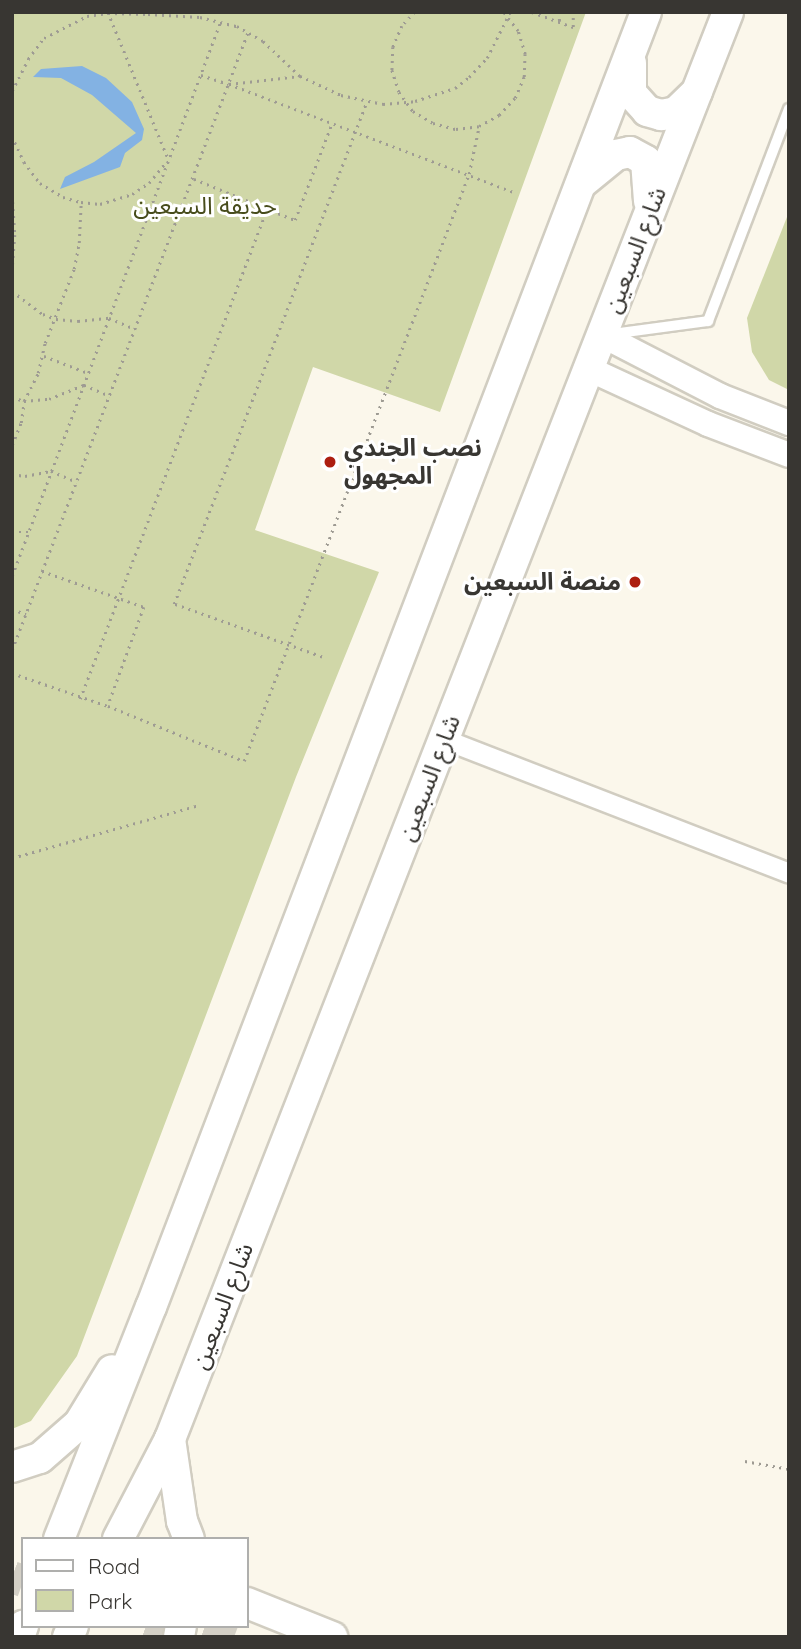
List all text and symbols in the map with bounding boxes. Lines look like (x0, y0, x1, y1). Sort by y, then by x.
street label: شارع السبعين (598, 183, 672, 317)
park label: حديقة السبعين (133, 192, 277, 220)
place label: نصب الجندي المجهول (344, 434, 482, 490)
marker: نصب الجندي المجهول (322, 454, 338, 470)
place label: منصة السبعين (464, 568, 621, 596)
marker: منصة السبعين (627, 574, 643, 590)
street label: شارع السبعين (392, 711, 466, 845)
street label: شارع السبعين (185, 1239, 259, 1373)
legend (21, 1537, 248, 1628)
text: Road (88, 1553, 140, 1579)
text: Park (88, 1588, 132, 1614)

